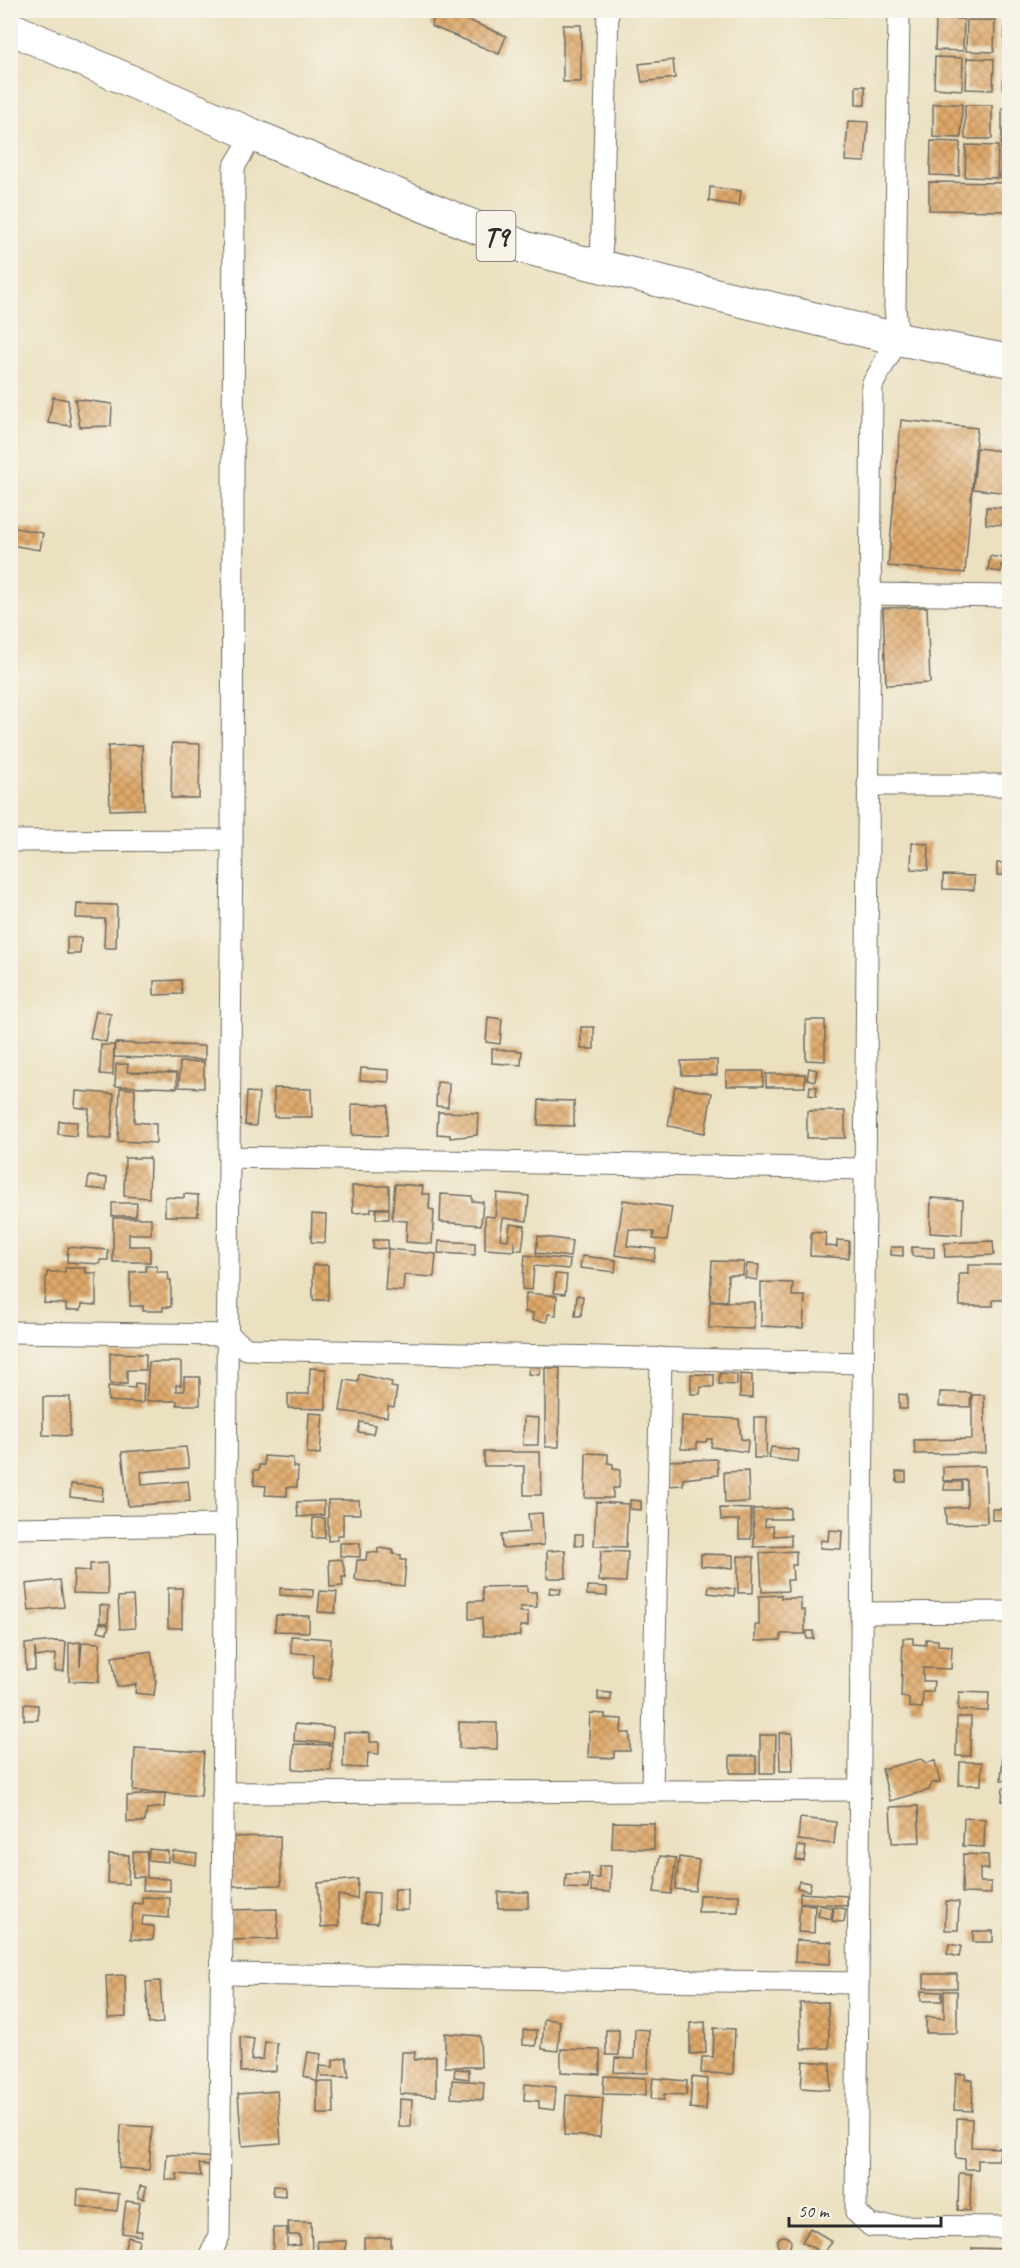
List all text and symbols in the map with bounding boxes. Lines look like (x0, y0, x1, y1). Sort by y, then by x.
road number: T9 (476, 211, 516, 261)
scale bar (789, 2190, 940, 2228)
text: 50 m (798, 2200, 831, 2222)

